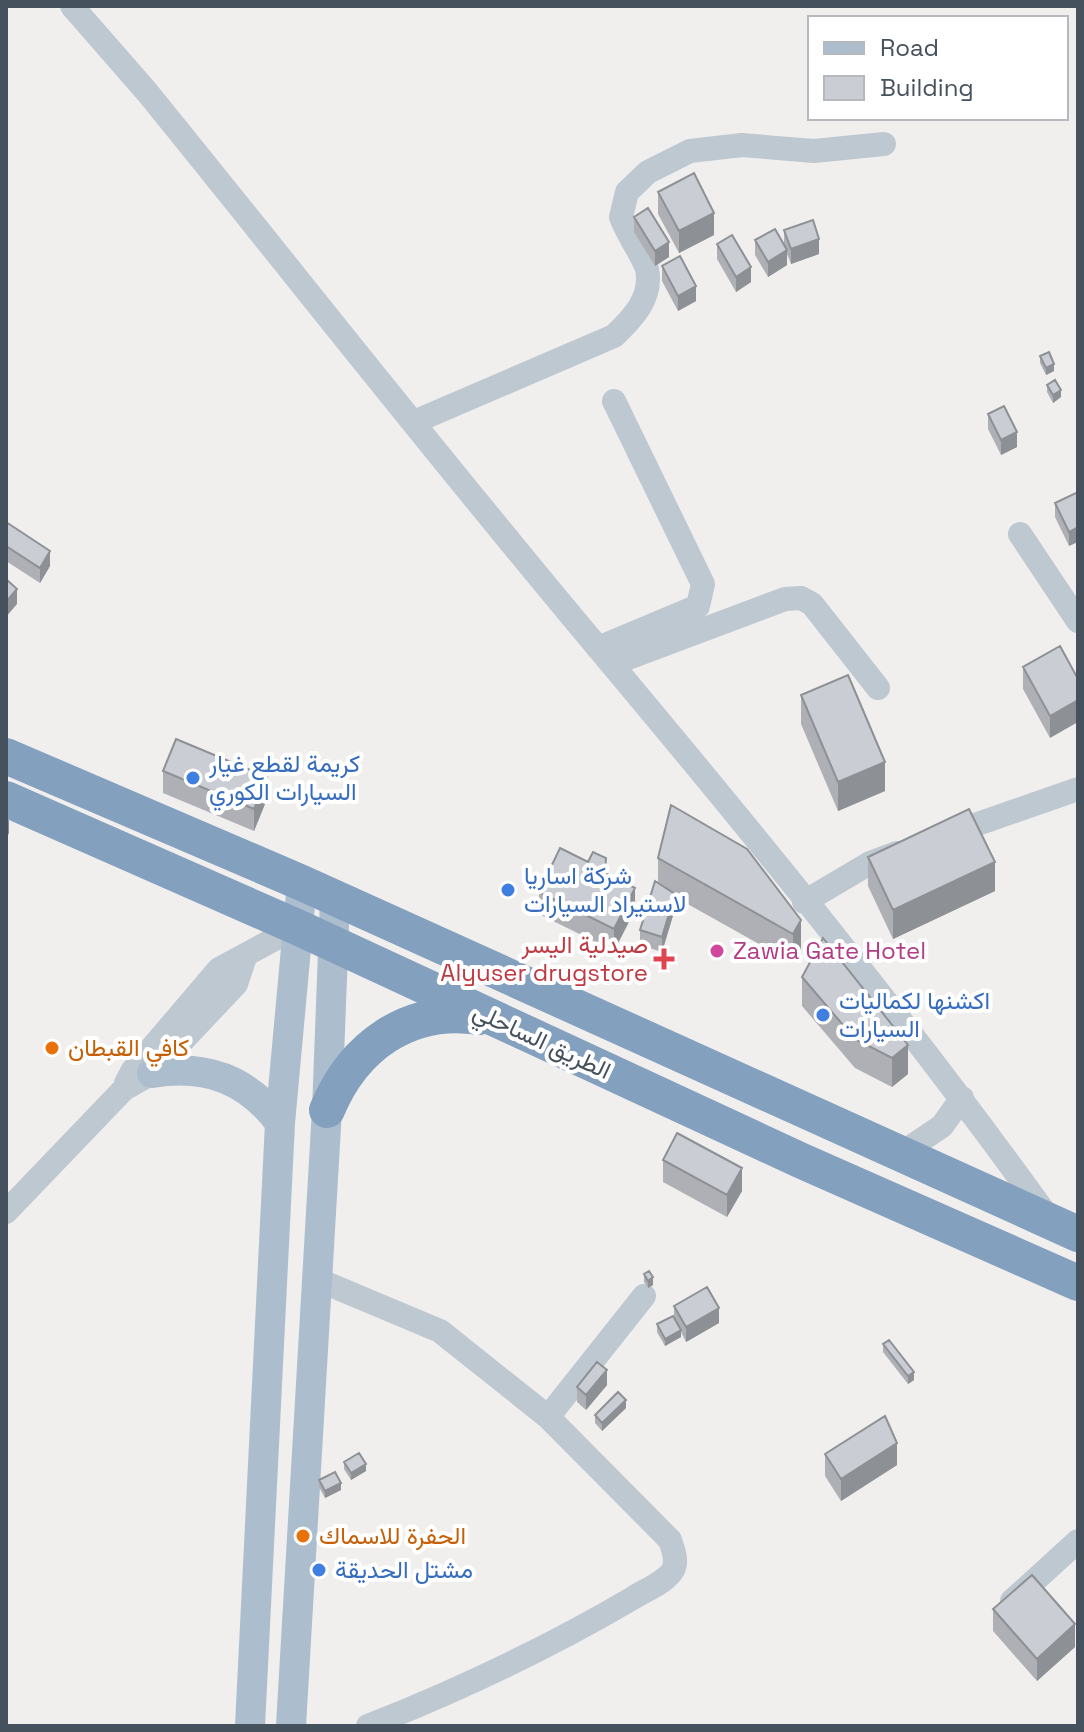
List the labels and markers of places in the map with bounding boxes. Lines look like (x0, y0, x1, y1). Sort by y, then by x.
place label: كريمة لقطع غيار السيارات الكوري (208, 748, 360, 811)
marker: كريمة لقطع غيار السيارات الكوري (184, 769, 202, 787)
place label: شركة اساريا لاستيراد السيارات (524, 860, 686, 919)
marker: شركة اساريا لاستيراد السيارات (499, 881, 517, 899)
place label: صيدلية اليسر Alyuser drugstore (440, 929, 648, 988)
place label: Zawia Gate Hotel (733, 935, 926, 966)
marker: Zawia Gate Hotel (708, 942, 726, 960)
marker: صيدلية اليسر Alyuser drugstore (655, 950, 673, 968)
place label: اكشنها لكماليات السيارات (839, 985, 990, 1044)
marker: اكشنها لكماليات السيارات (814, 1006, 832, 1024)
place label: كافي القبطان (68, 1032, 189, 1067)
marker: كافي القبطان (43, 1039, 61, 1057)
place label: الحفرة للاسماك (319, 1520, 466, 1551)
marker: الحفرة للاسماك (294, 1527, 312, 1545)
place label: مشتل الحديقة (335, 1554, 473, 1585)
marker: مشتل الحديقة (310, 1561, 328, 1579)

